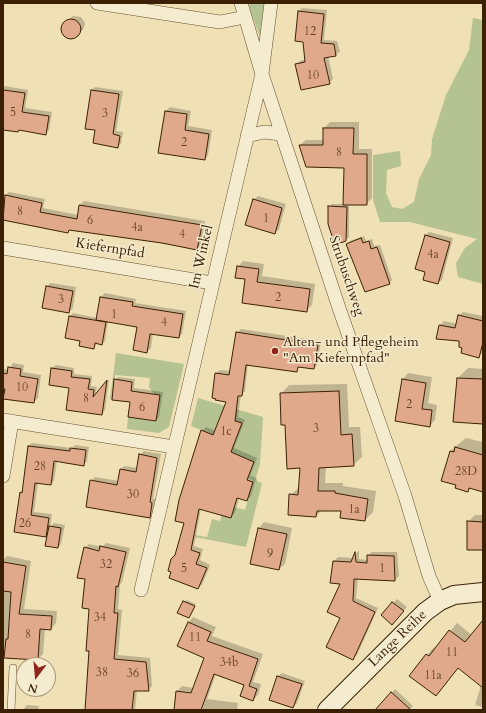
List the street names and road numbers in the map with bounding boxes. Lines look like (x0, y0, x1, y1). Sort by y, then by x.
street label: Im Winkel (186, 223, 218, 291)
street label: Strubuschweg (324, 234, 368, 318)
street label: Kiefernpfad (74, 235, 146, 263)
street label: Lange Reihe (365, 607, 431, 671)

